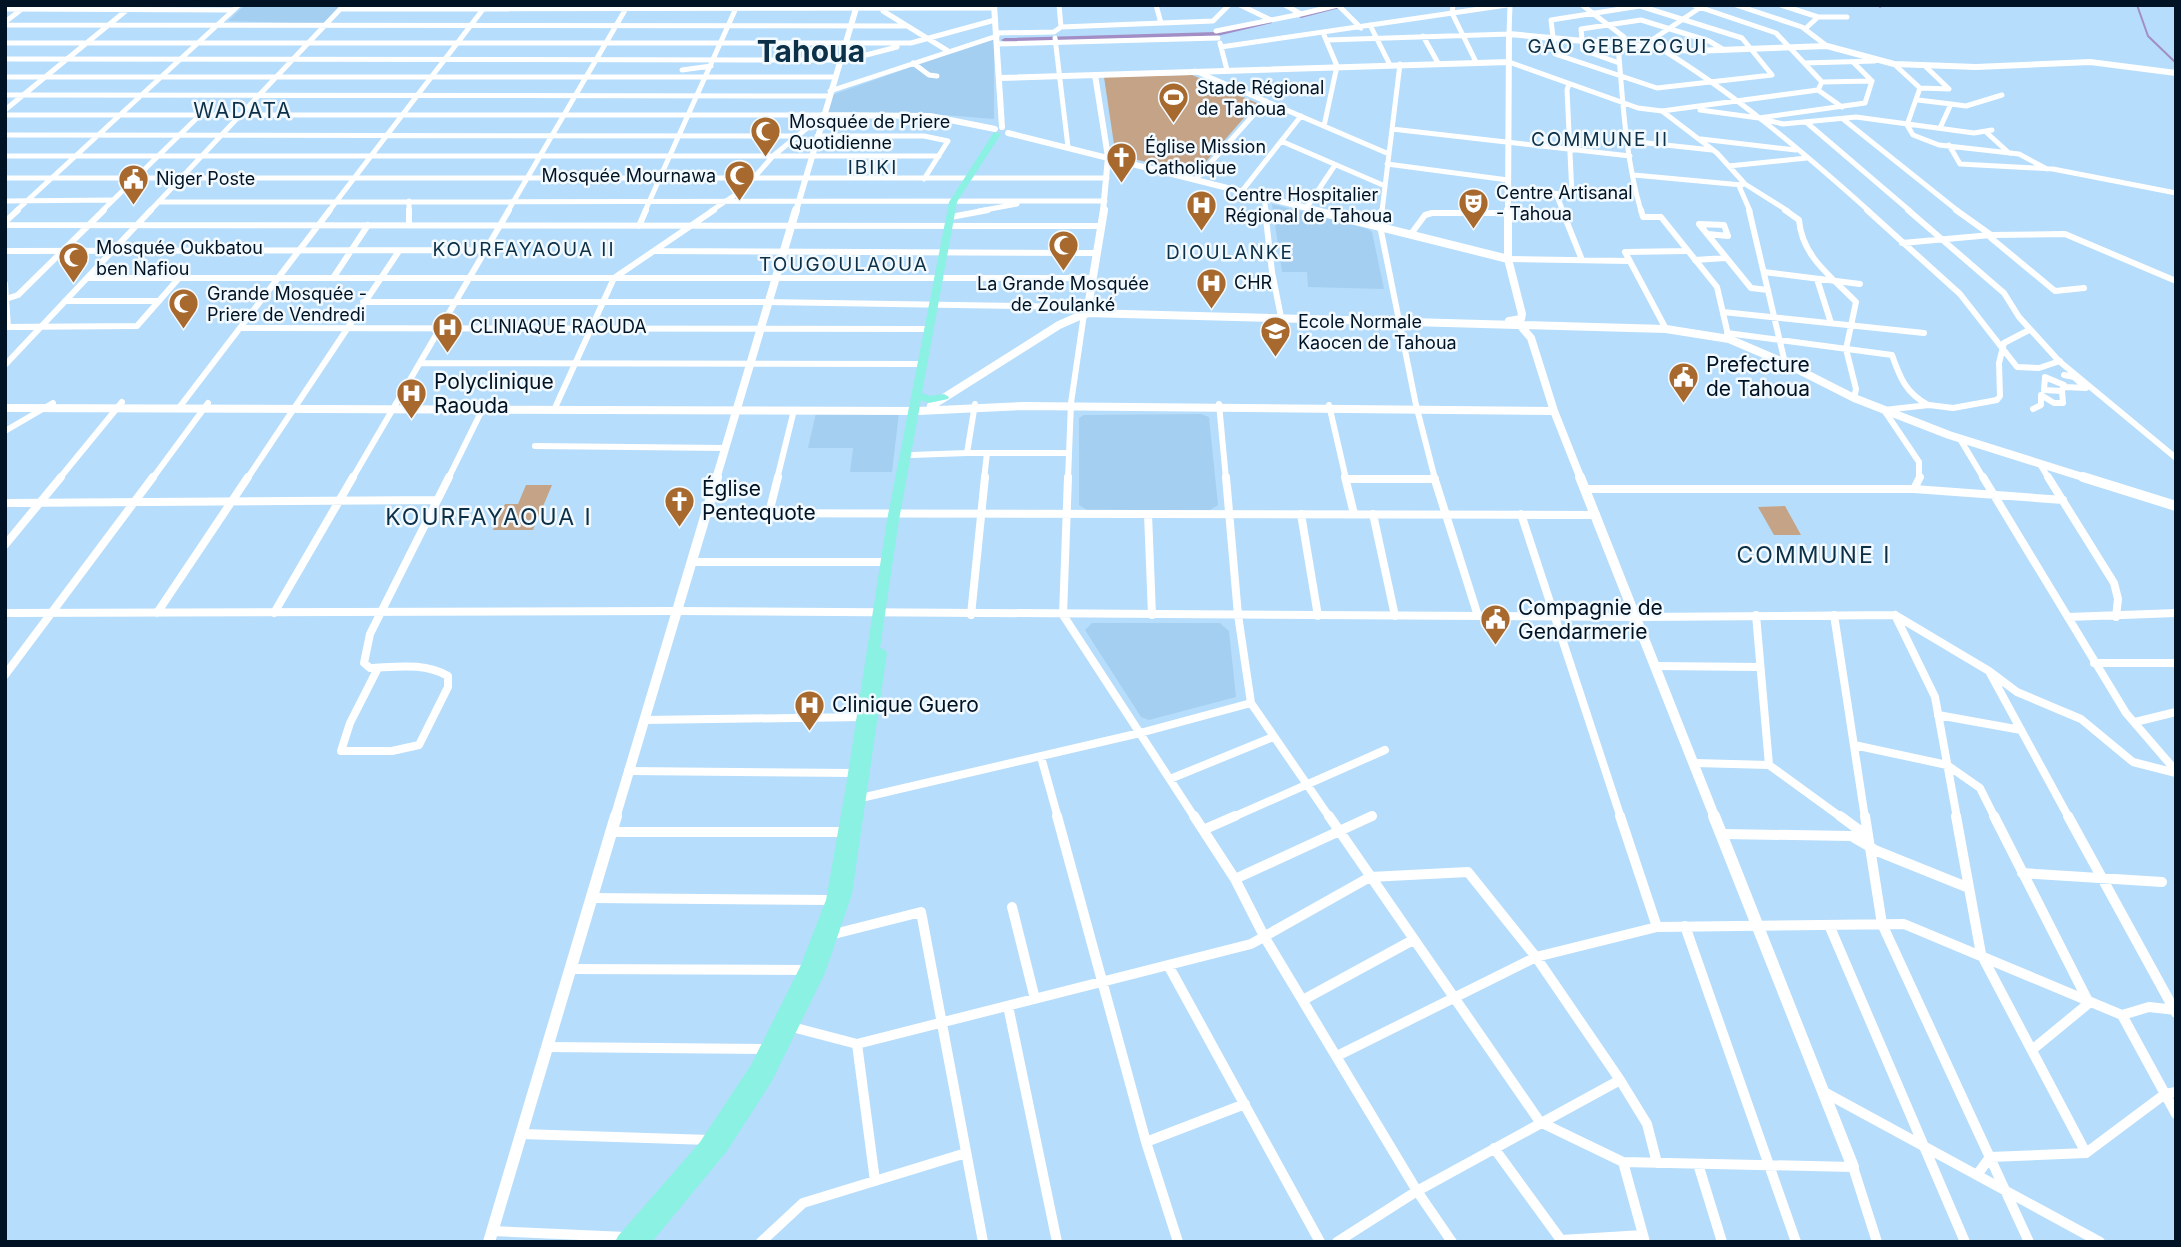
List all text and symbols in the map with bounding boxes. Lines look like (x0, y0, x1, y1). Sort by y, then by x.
district label: Tahoua (757, 33, 865, 69)
district label: GAO GEBEZOGUI (1528, 35, 1708, 58)
place label: Stade Régional de Tahoua (1197, 77, 1324, 119)
sports icon: Stade Régional de Tahoua (1157, 81, 1191, 125)
district label: WADATA (193, 98, 293, 123)
place label: Mosquée de Priere Quotidienne (789, 111, 950, 153)
mosque icon: Mosquée de Priere Quotidienne (749, 115, 783, 159)
district label: COMMUNE II (1531, 128, 1669, 151)
place label: Église Mission Catholique (1145, 135, 1266, 178)
church icon: Église Mission Catholique (1105, 140, 1139, 184)
district label: IBIKI (848, 156, 898, 179)
mosque icon: Mosquée Mournawa (722, 159, 756, 203)
public building icon: Niger Poste (116, 162, 150, 206)
place label: Mosquée Mournawa (541, 165, 716, 186)
place label: Niger Poste (156, 168, 255, 189)
place label: Centre Artisanal - Tahoua (1496, 182, 1633, 224)
place label: Centre Hospitalier Régional de Tahoua (1225, 184, 1392, 226)
theatre icon: Centre Artisanal - Tahoua (1456, 186, 1490, 230)
hospital icon: Centre Hospitalier Régional de Tahoua (1185, 188, 1219, 232)
mosque icon: La Grande Mosquée de Zoulanké (1046, 229, 1080, 273)
place label: Mosquée Oukbatou ben Nafiou (96, 237, 263, 279)
district label: KOURFAYAOUA II (432, 238, 616, 261)
mosque icon: Mosquée Oukbatou ben Nafiou (56, 241, 90, 285)
district label: DIOULANKE (1166, 241, 1294, 264)
district label: TOUGOULAOUA (759, 253, 929, 276)
hospital icon: CHR (1194, 266, 1228, 310)
place label: CHR (1234, 272, 1273, 293)
place label: La Grande Mosquée de Zoulanké (977, 273, 1149, 315)
place label: Grande Mosquée - Priere de Vendredi (207, 283, 367, 325)
mosque icon: Grande Mosquée - Priere de Vendredi (167, 287, 201, 331)
hospital icon: CLINIAQUE RAOUDA (430, 310, 464, 354)
place label: Ecole Normale Kaocen de Tahoua (1298, 311, 1457, 353)
school or university icon: Ecole Normale Kaocen de Tahoua (1258, 315, 1292, 359)
place label: CLINIAQUE RAOUDA (470, 316, 647, 337)
place label: Prefecture de Tahoua (1706, 352, 1810, 401)
public building icon: Prefecture de Tahoua (1666, 360, 1700, 404)
place label: Polyclinique Raouda (434, 369, 554, 418)
hospital icon: Polyclinique Raouda (394, 377, 428, 421)
place label: Église Pentequote (702, 475, 816, 525)
church icon: Église Pentequote (662, 484, 696, 528)
district label: KOURFAYAOUA I (385, 503, 593, 531)
district label: COMMUNE I (1737, 541, 1891, 569)
place label: Compagnie de Gendarmerie (1518, 595, 1663, 644)
public building icon: Compagnie de Gendarmerie (1478, 603, 1512, 647)
hospital icon: Clinique Guero (792, 688, 826, 732)
place label: Clinique Guero (832, 692, 979, 717)

